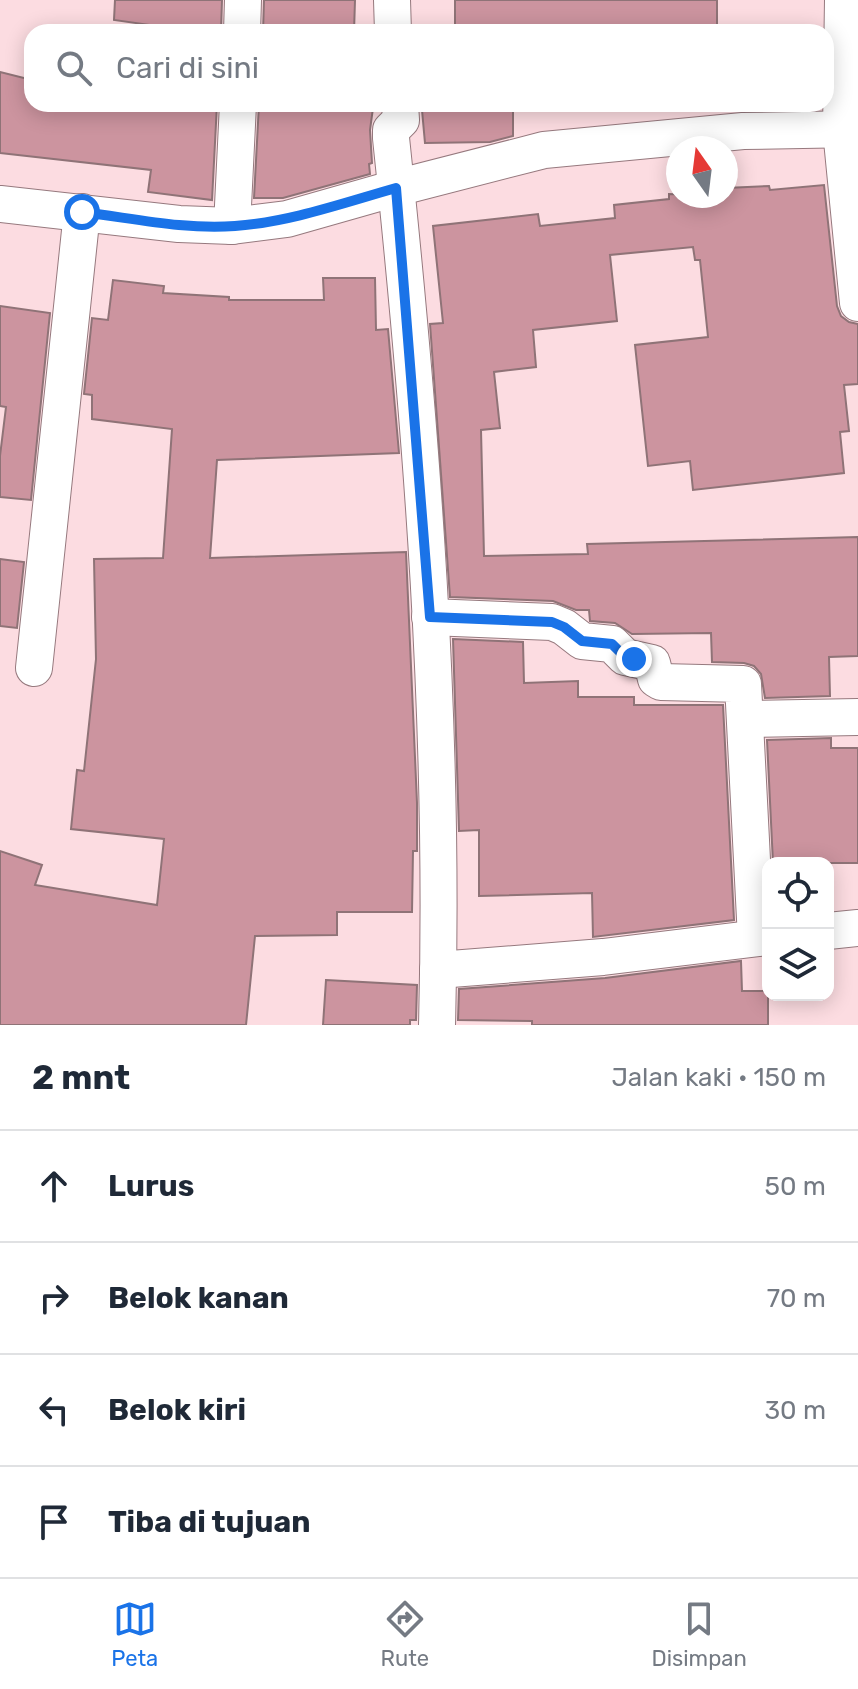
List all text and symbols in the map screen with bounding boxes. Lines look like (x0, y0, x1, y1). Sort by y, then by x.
search box (24, 24, 834, 112)
icon: search (52, 46, 96, 90)
text: Cari di sini (116, 50, 259, 86)
north arrow (666, 136, 738, 208)
route start (64, 194, 100, 230)
route end (616, 641, 652, 677)
map controls (762, 857, 834, 1001)
button: locate (762, 857, 834, 929)
button: layers (762, 929, 834, 1001)
text: 2 mnt (32, 1057, 130, 1098)
text: Jalan kaki · 150 m (611, 1062, 826, 1093)
icon: ahead (32, 1164, 76, 1208)
text: Lurus (108, 1168, 194, 1204)
text: 50 m (765, 1171, 826, 1202)
icon: right (32, 1276, 76, 1320)
text: Belok kanan (108, 1280, 289, 1316)
text: 70 m (767, 1283, 826, 1314)
icon: left (32, 1388, 76, 1432)
text: Belok kiri (108, 1392, 246, 1428)
text: 30 m (764, 1395, 826, 1426)
icon: arrive (32, 1500, 76, 1544)
text: Tiba di tujuan (108, 1504, 310, 1540)
tab: Peta (111, 1597, 158, 1672)
tab: Rute (381, 1597, 429, 1672)
tab: Disimpan (652, 1597, 747, 1672)

